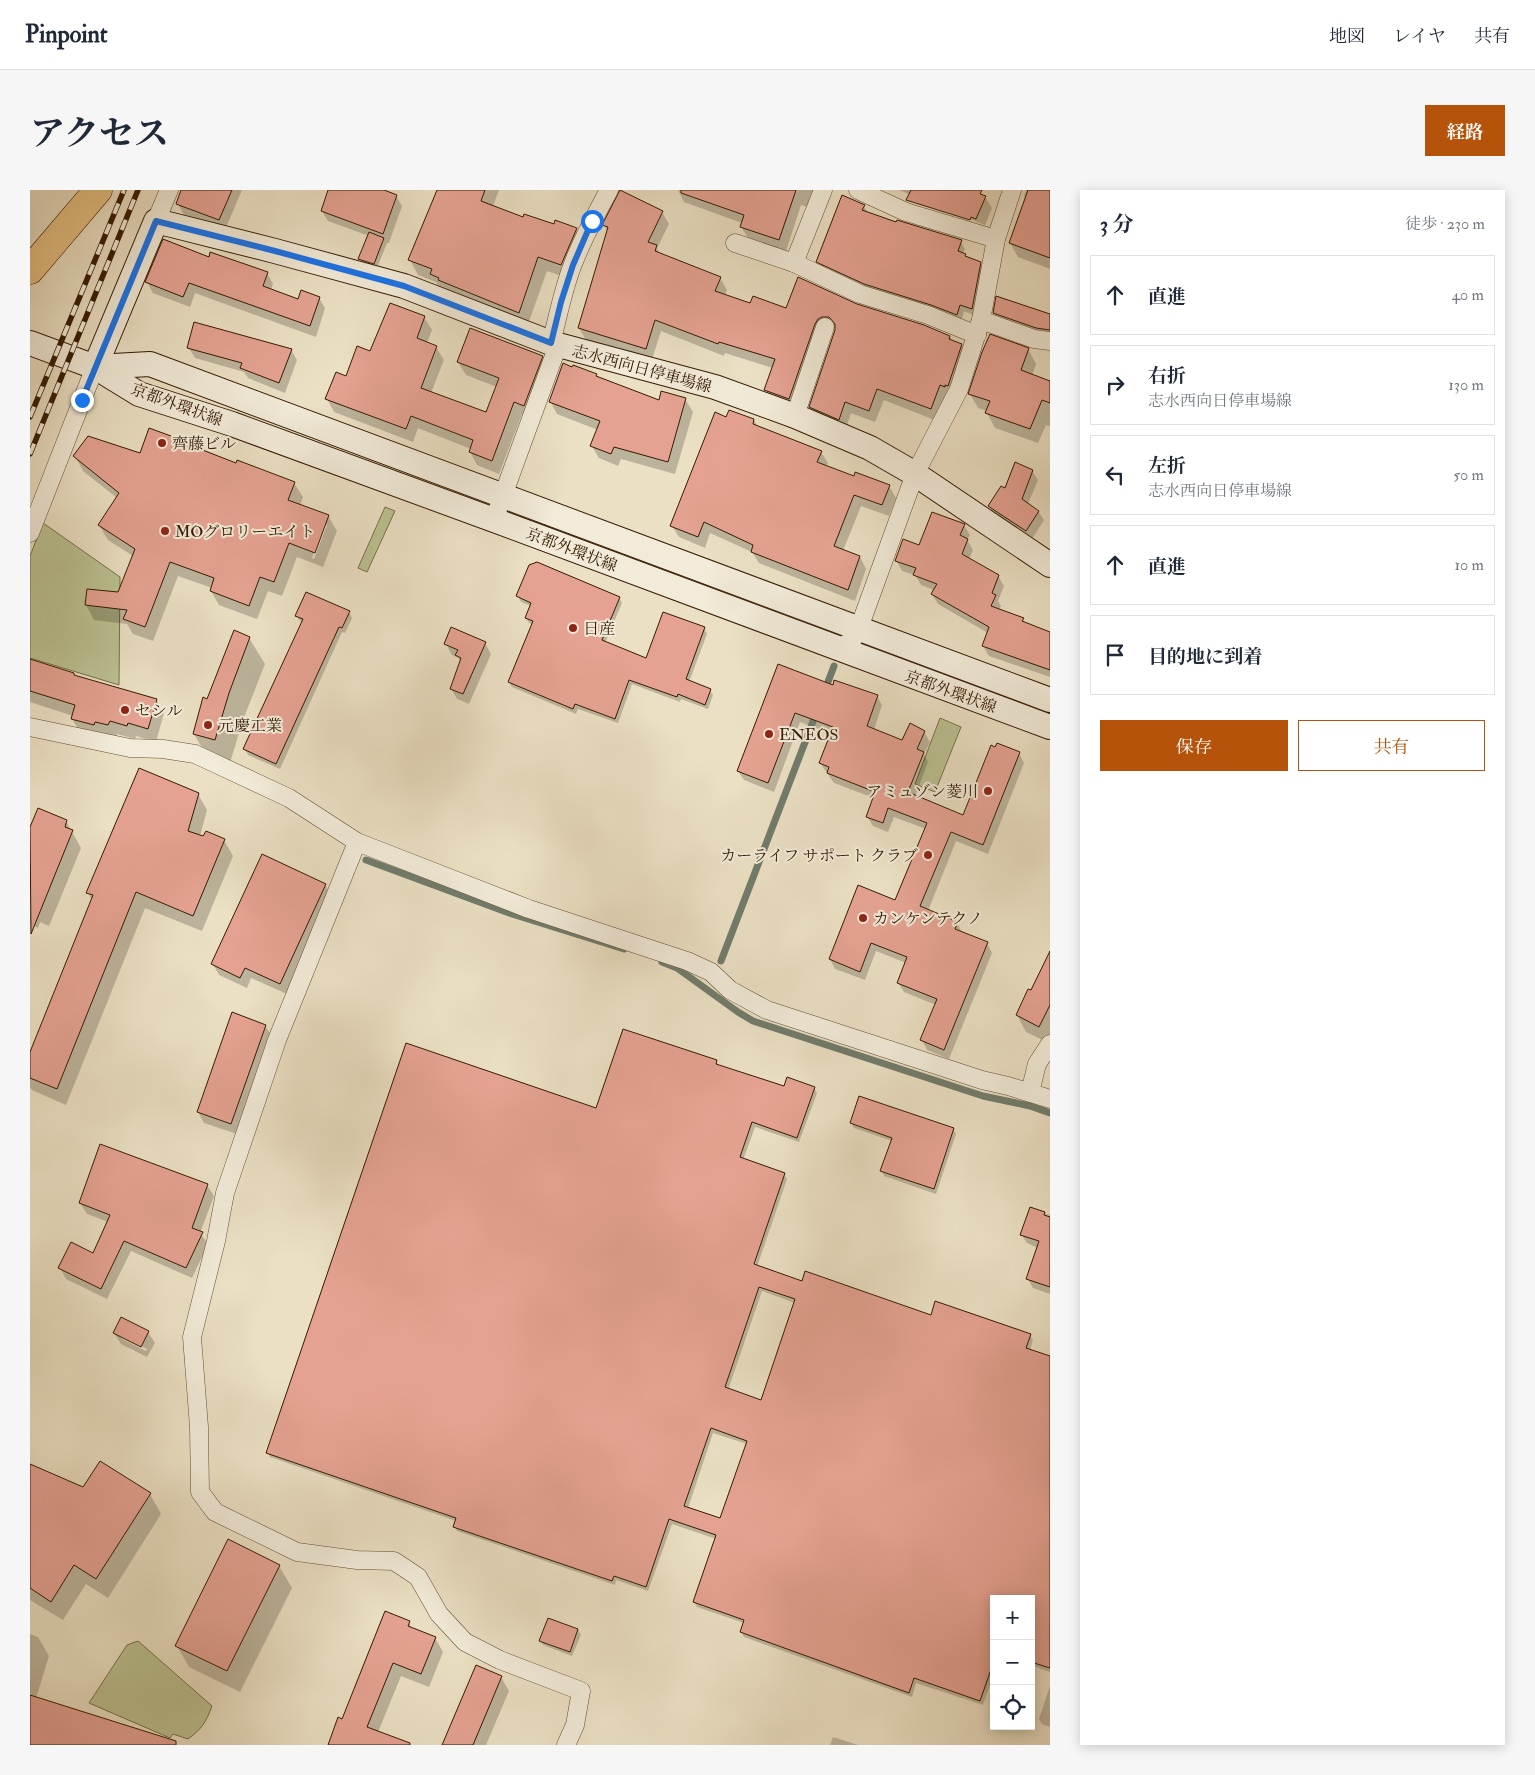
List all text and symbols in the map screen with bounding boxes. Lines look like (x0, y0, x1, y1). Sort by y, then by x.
text: Pinpoint (25, 19, 108, 50)
text: 地図 (1329, 25, 1365, 48)
text: レイヤ (1393, 25, 1446, 48)
text: 共有 (1474, 25, 1510, 48)
button: 経路 (1425, 105, 1505, 156)
text: アクセス (30, 112, 169, 156)
route start (581, 210, 604, 233)
text: 3 分 (1100, 211, 1133, 238)
text: 徒歩 · 230 m (1405, 214, 1485, 234)
icon: ahead (1101, 281, 1129, 309)
text: 直進 (1148, 285, 1186, 309)
text: 40 m (1451, 285, 1484, 305)
street label: 志水西向日停車場線 (570, 341, 714, 397)
text: 右折 (1148, 364, 1186, 388)
icon: right (1101, 371, 1129, 399)
text: 130 m (1448, 375, 1484, 395)
street label: 京都外環状線 (128, 379, 225, 431)
route end (71, 389, 94, 412)
text: 志水西向日停車場線 (1148, 391, 1292, 411)
place label: 齊藤ビル (172, 434, 236, 454)
marker: 齊藤ビル (156, 437, 168, 449)
text: 左折 (1148, 454, 1186, 478)
icon: left (1101, 461, 1129, 489)
text: 50 m (1453, 465, 1484, 485)
text: 志水西向日停車場線 (1148, 481, 1292, 501)
place label: MOグロリーエイト (175, 522, 315, 542)
street label: 京都外環状線 (523, 523, 620, 576)
marker: MOグロリーエイト (159, 525, 171, 537)
icon: ahead (1101, 551, 1129, 579)
text: 直進 (1148, 555, 1186, 579)
text: 10 m (1454, 555, 1484, 575)
place label: 日産 (583, 619, 615, 639)
marker: 日産 (567, 622, 579, 634)
icon: arrive (1101, 641, 1129, 669)
text: 目的地に到着 (1148, 645, 1262, 669)
street label: 京都外環状線 (902, 666, 999, 718)
place label: セシル (135, 701, 183, 721)
marker: セシル (119, 704, 131, 716)
place label: 元慶工業 (218, 716, 282, 736)
marker: 元慶工業 (202, 719, 214, 731)
button: 保存 (1100, 720, 1288, 771)
button: 共有 (1298, 720, 1485, 771)
place label: ENEOS (779, 725, 838, 745)
marker: ENEOS (763, 728, 775, 740)
place label: アミュゾン菱川 (866, 782, 978, 802)
marker: アミュゾン菱川 (982, 785, 994, 797)
place label: カーライフ サポート クラブ (720, 846, 918, 866)
marker: カーライフ サポート クラブ (922, 849, 934, 861)
place label: カンケンテクノ (873, 909, 983, 929)
marker: カンケンテクノ (857, 912, 869, 924)
map controls (990, 1595, 1035, 1730)
button: + (990, 1595, 1035, 1640)
button: − (990, 1640, 1035, 1685)
button: locate (990, 1685, 1035, 1730)

